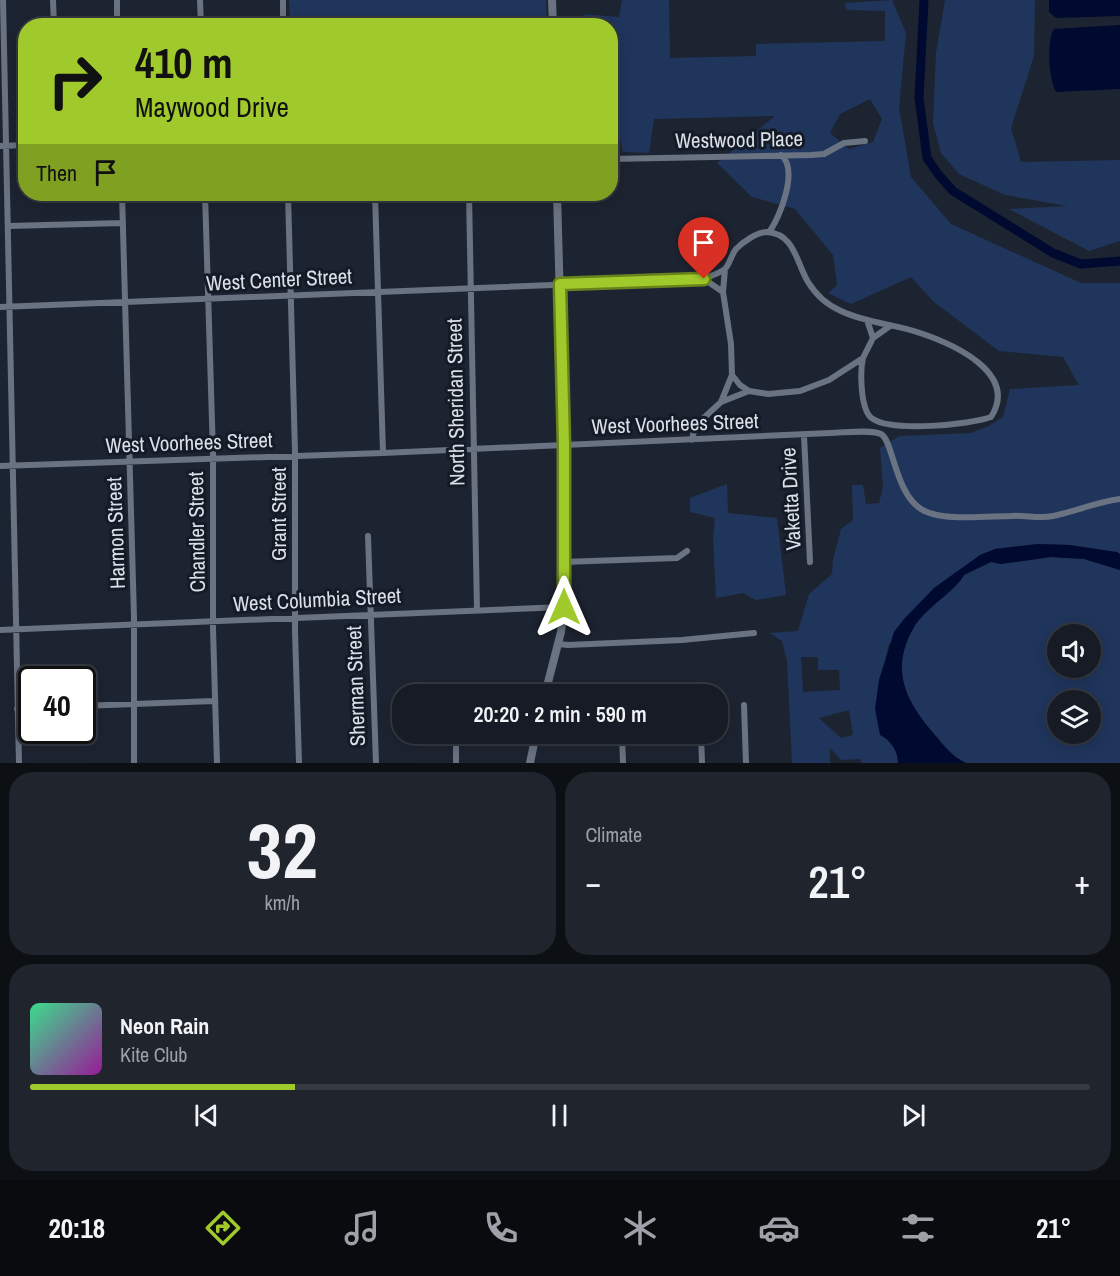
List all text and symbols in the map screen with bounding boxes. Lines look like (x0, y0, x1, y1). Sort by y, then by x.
text: 410 m (135, 35, 233, 91)
icon: right (36, 42, 114, 120)
text: Maywood Drive (135, 89, 289, 125)
street label: Westwood Place (675, 124, 803, 155)
icon: arrive (89, 156, 122, 189)
text: Then (36, 158, 77, 188)
pin (678, 217, 729, 279)
icon: arrive (687, 226, 720, 259)
street label: West Center Street (205, 261, 353, 298)
street label: North Sheridan Street (440, 318, 471, 486)
street label: West Voorhees Street (591, 406, 759, 441)
street label: West Voorhees Street (105, 425, 273, 460)
street label: Vaketta Drive (773, 447, 808, 551)
street label: Grant Street (264, 467, 293, 561)
street label: Chandler Street (181, 471, 212, 593)
street label: Harmon Street (99, 476, 132, 589)
position arrow (532, 575, 596, 639)
street label: West Columbia Street (232, 581, 402, 618)
map controls (1047, 624, 1101, 744)
button: sound (1047, 624, 1101, 678)
street label: Sherman Street (339, 625, 372, 747)
speed limit sign: 40 (18, 666, 96, 744)
button: layers (1047, 690, 1101, 744)
text: 20:20 · 2 min · 590 m (473, 699, 647, 729)
text: 32 (247, 797, 318, 902)
text: Climate (586, 821, 642, 848)
text: 21° (808, 851, 867, 912)
text: − (586, 860, 601, 904)
text: + (1074, 860, 1090, 904)
text: km/h (264, 889, 300, 916)
text: Neon Rain (120, 1011, 209, 1041)
text: Kite Club (120, 1041, 187, 1068)
icon: previous (190, 1099, 223, 1132)
icon: pause (543, 1099, 576, 1132)
icon: next (897, 1099, 930, 1132)
icon: directions (202, 1207, 244, 1249)
icon: music (341, 1207, 383, 1249)
icon: phone (480, 1207, 522, 1249)
icon: climate (619, 1207, 661, 1249)
icon: car (758, 1207, 800, 1249)
icon: filters (897, 1207, 939, 1249)
text: 20:18 (48, 1210, 105, 1246)
text: 21° (1036, 1210, 1071, 1246)

